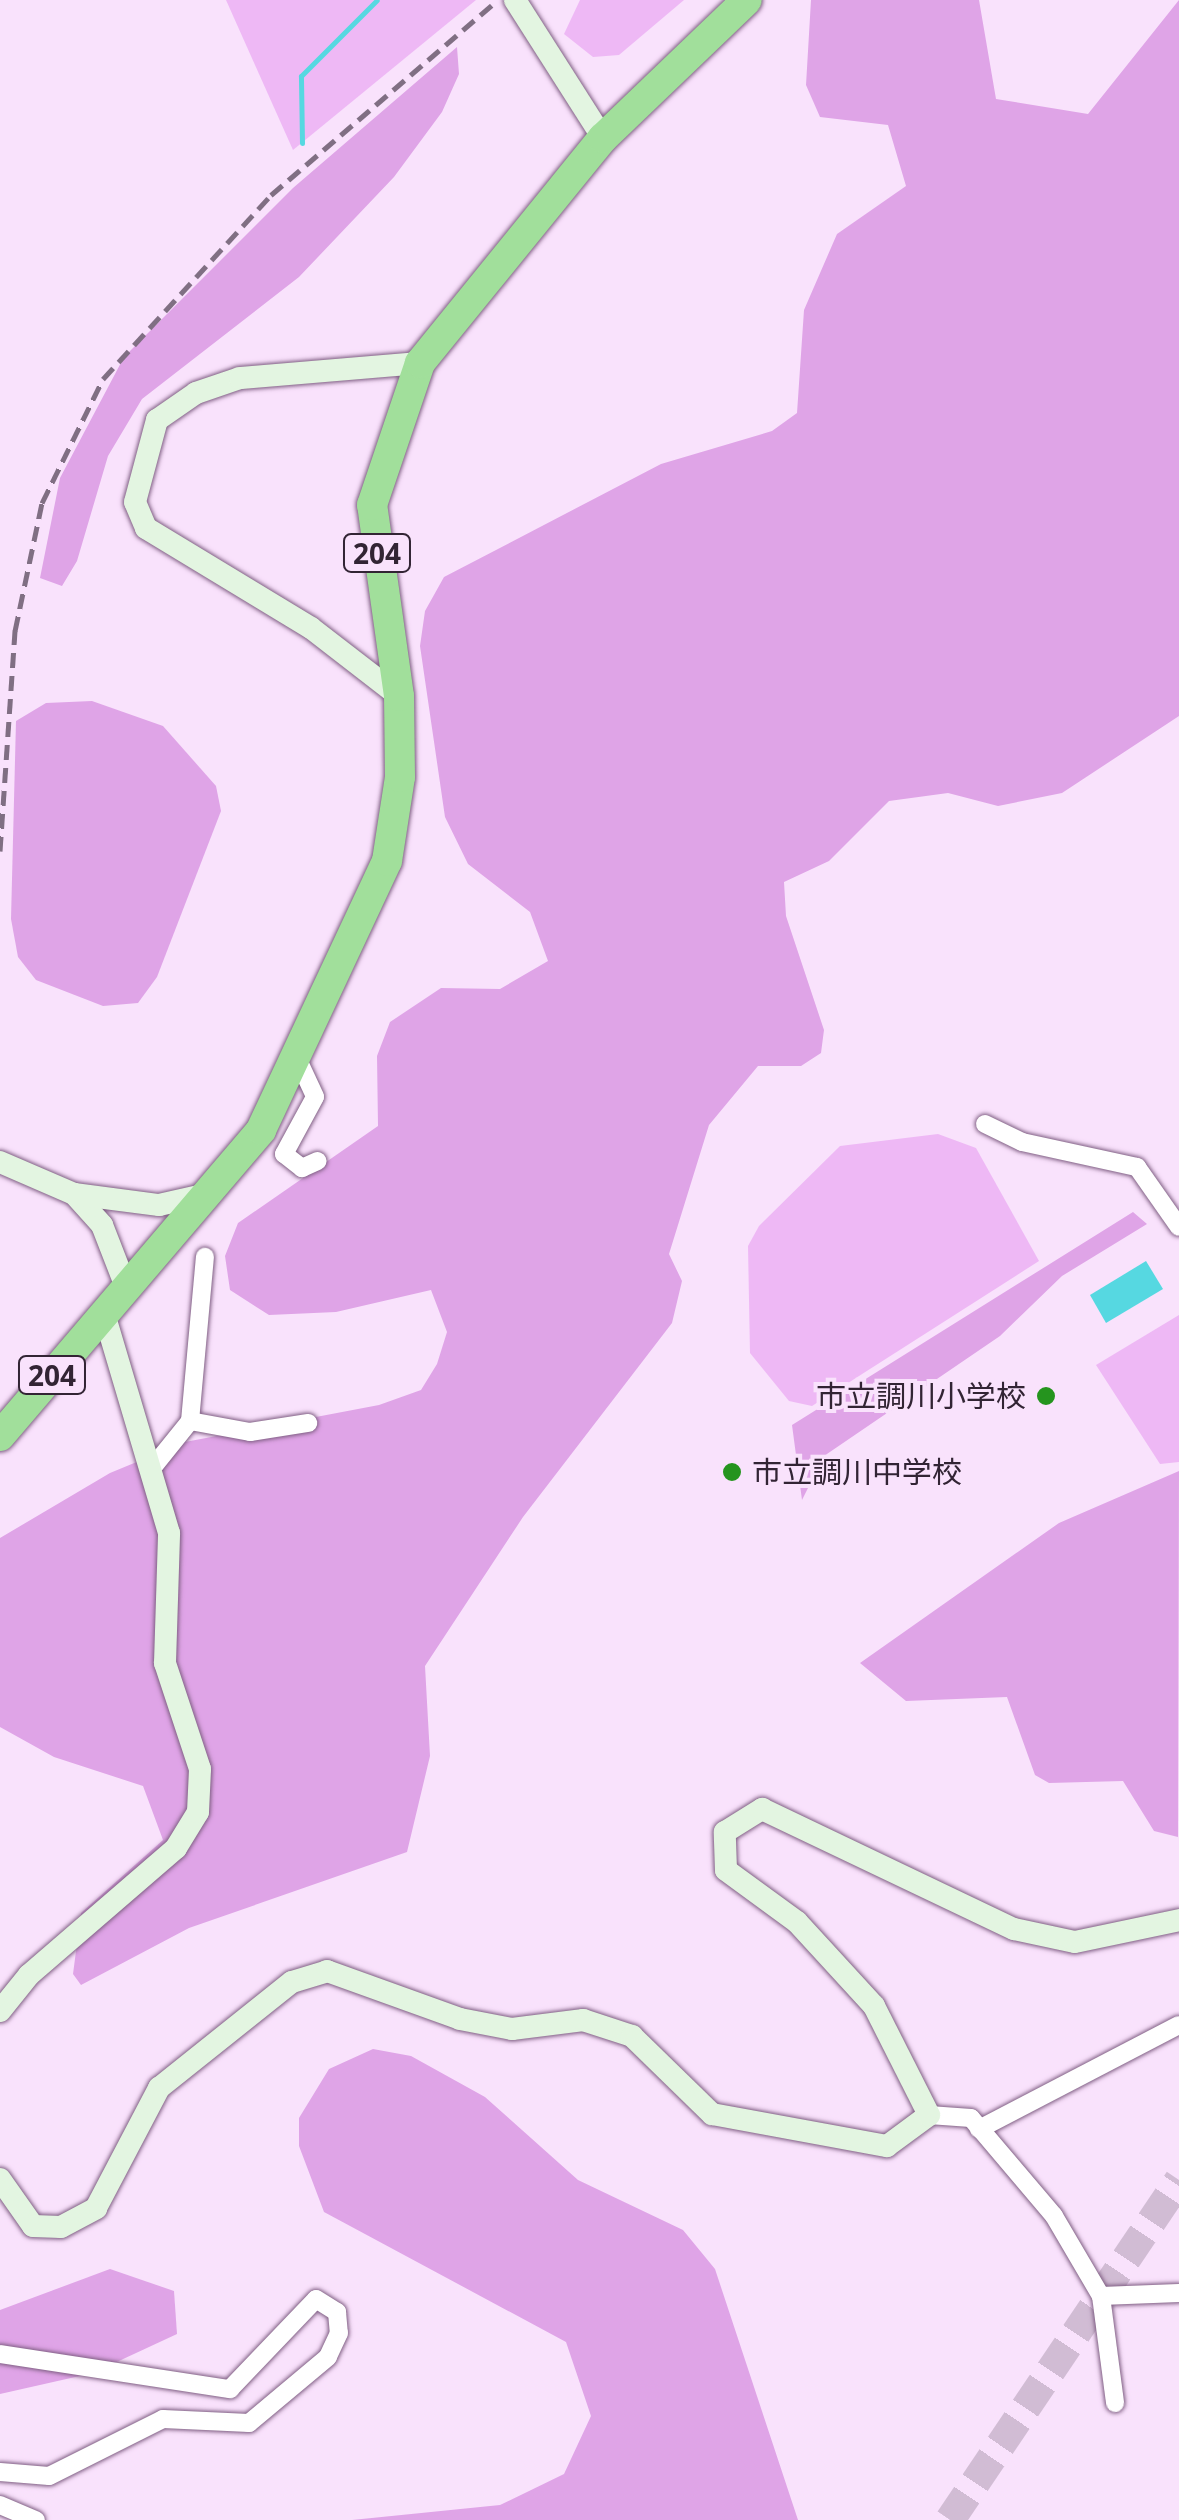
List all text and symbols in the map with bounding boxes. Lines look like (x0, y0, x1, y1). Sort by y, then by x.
road number: 204 (342, 530, 412, 576)
road number: 204 (17, 1352, 87, 1398)
place label: 市立調川小学校 (816, 1378, 1026, 1414)
marker: 市立調川小学校 (1035, 1385, 1057, 1407)
place label: 市立調川中学校 (752, 1454, 962, 1490)
marker: 市立調川中学校 (721, 1461, 743, 1483)

